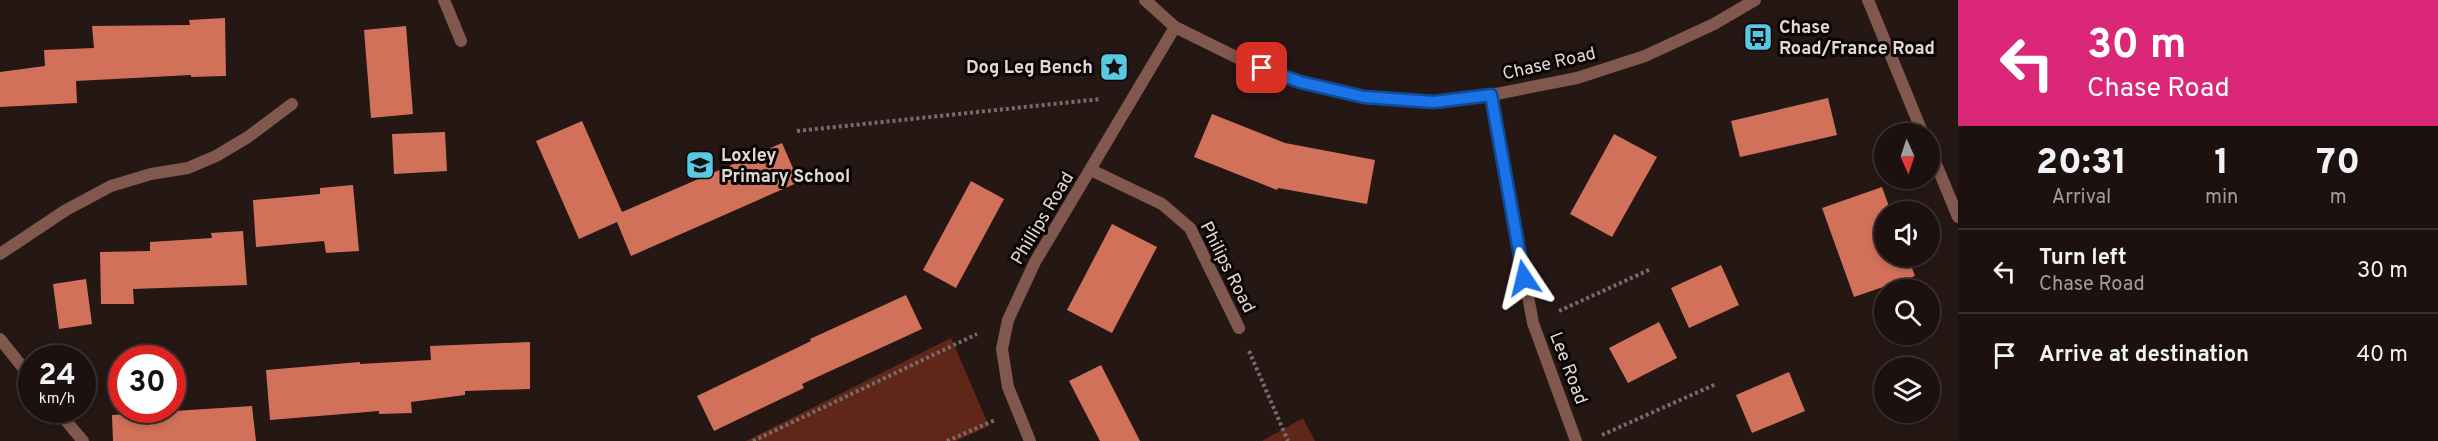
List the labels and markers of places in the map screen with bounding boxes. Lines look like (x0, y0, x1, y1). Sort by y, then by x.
place label: Chase Road/France Road (1779, 17, 1935, 61)
bus stop icon: Chase Road/France Road (1742, 21, 1774, 53)
pin (1236, 42, 1287, 93)
place icon: Dog Leg Bench (1098, 51, 1130, 83)
place label: Dog Leg Bench (966, 57, 1093, 80)
place label: Loxley Primary School (721, 145, 850, 189)
school or university icon: Loxley Primary School (684, 149, 716, 181)

